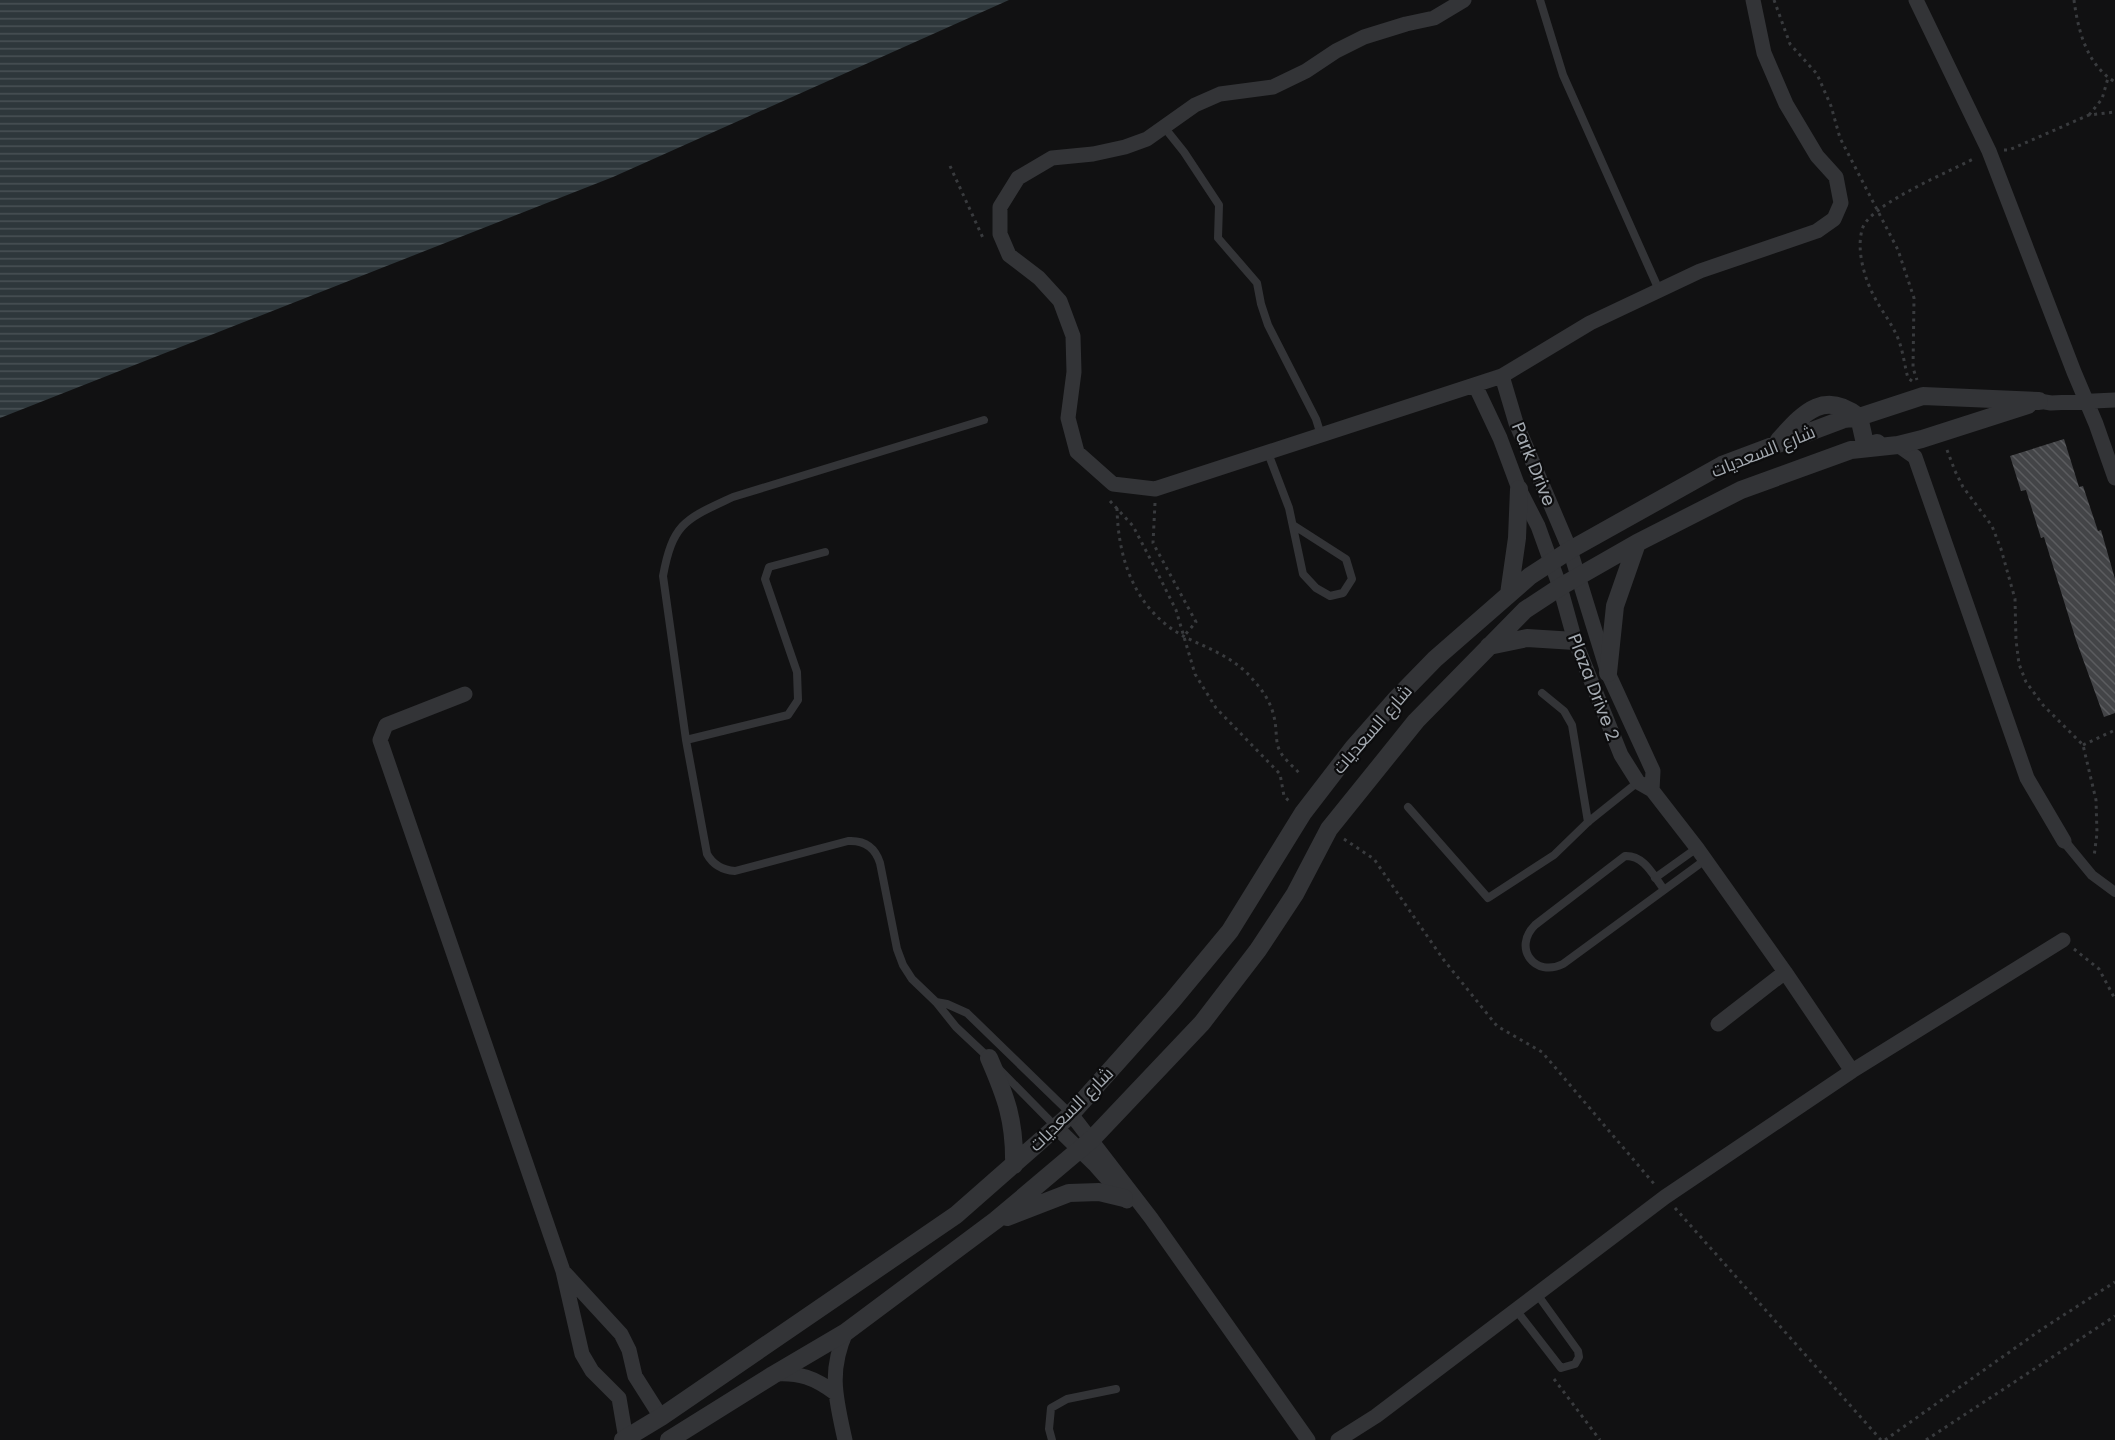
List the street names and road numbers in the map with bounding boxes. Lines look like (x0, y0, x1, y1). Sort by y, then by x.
street label: Park Drive (1506, 418, 1562, 510)
street label: شارع السعديات (1707, 419, 1819, 483)
street label: Plaza Drive 2 (1562, 630, 1626, 744)
street label: شارع السعديات (1326, 679, 1418, 779)
street label: شارع السعديات (1023, 1061, 1119, 1157)

